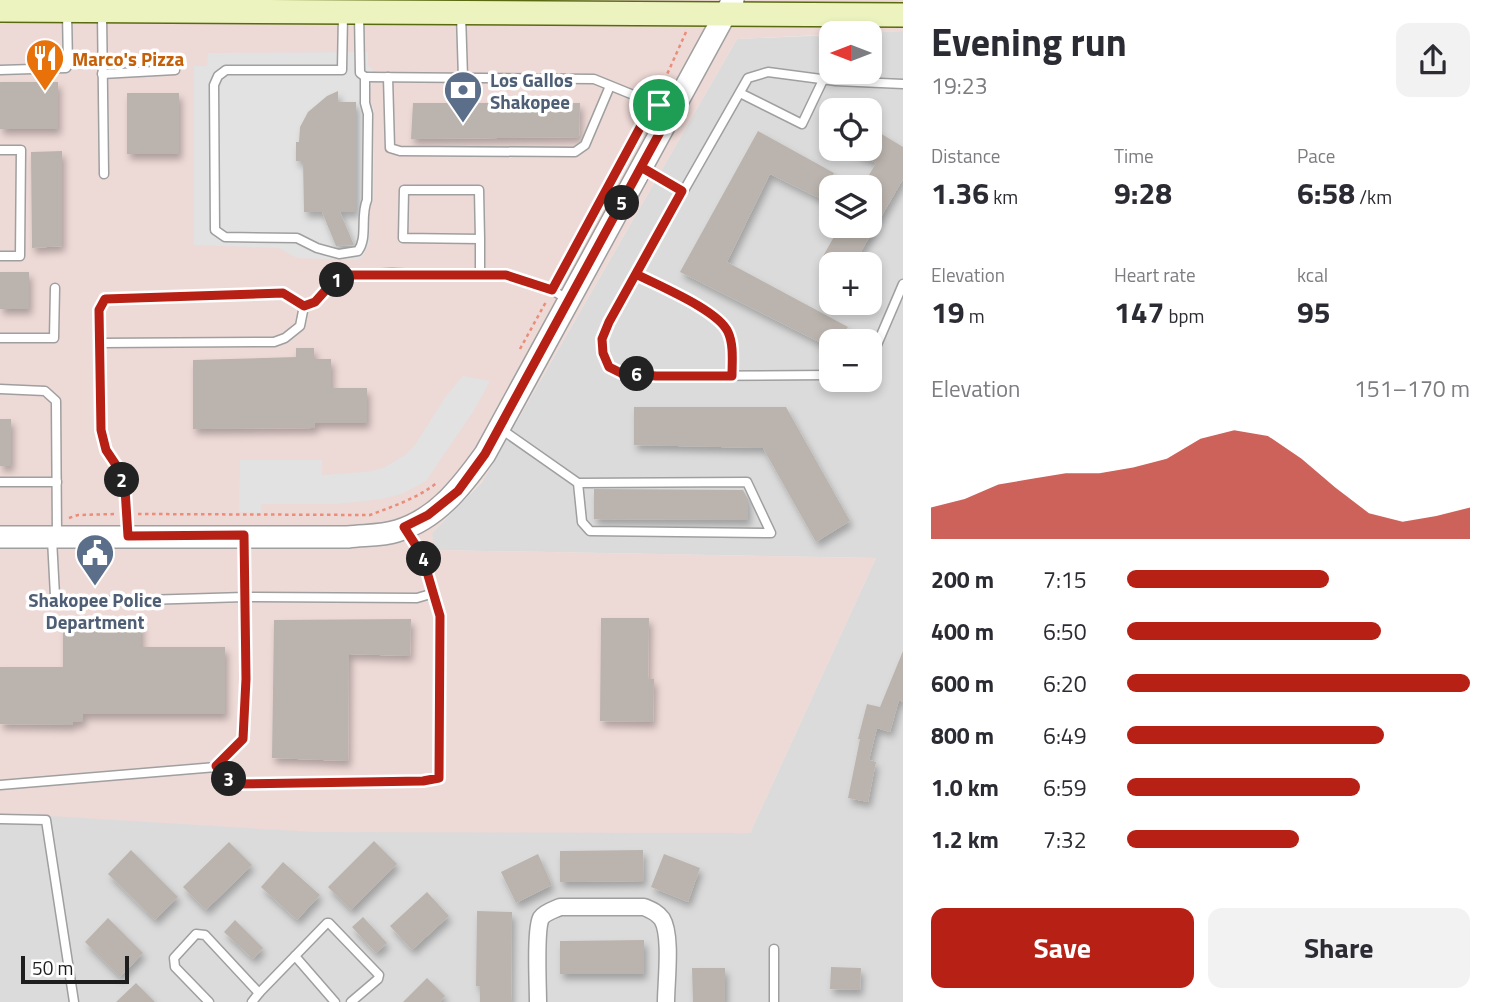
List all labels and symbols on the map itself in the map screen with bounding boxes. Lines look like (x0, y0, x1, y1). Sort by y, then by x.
north arrow (819, 21, 882, 84)
restaurant icon: Marco's Pizza (24, 37, 66, 92)
place label: Marco's Pizza (72, 44, 184, 73)
place label: Los Gallos Shakopee (490, 65, 573, 116)
bank icon: Los Gallos Shakopee (442, 69, 484, 124)
pin (629, 75, 689, 135)
pin: 5 (604, 186, 640, 220)
pin: 1 (320, 262, 354, 298)
pin: 6 (620, 356, 654, 392)
pin: 2 (104, 462, 140, 498)
public building icon: Shakopee Police Department (74, 532, 116, 587)
pin: 4 (406, 542, 442, 576)
place label: Shakopee Police Department (28, 585, 162, 636)
pin: 3 (212, 762, 246, 796)
scale bar (21, 953, 130, 985)

